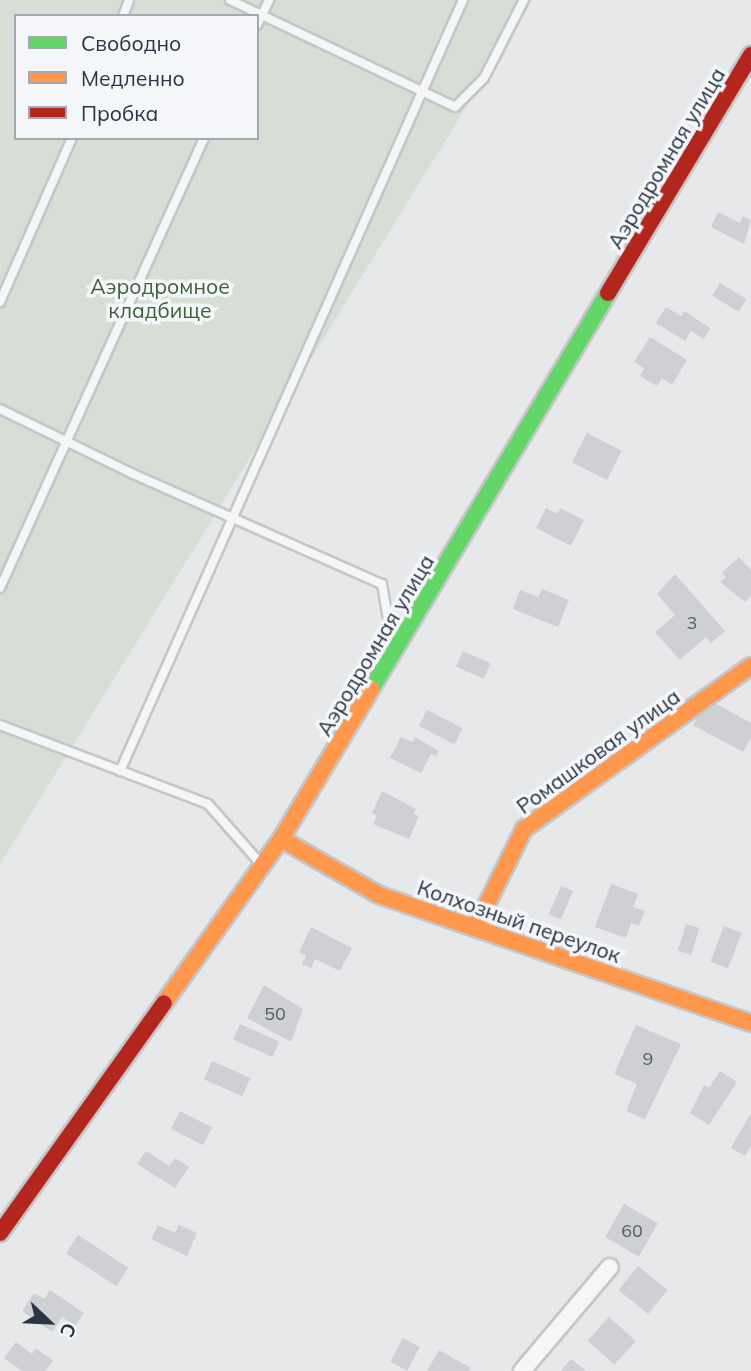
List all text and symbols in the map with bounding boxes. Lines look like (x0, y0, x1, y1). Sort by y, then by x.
legend (14, 14, 259, 140)
text: Свободно (81, 30, 181, 56)
street label: Аэродромная улица (602, 63, 730, 253)
text: Медленно (81, 65, 185, 91)
text: Пробка (81, 100, 158, 126)
park label: Аэродромное кладбище (90, 273, 230, 323)
street label: Аэродромная улица (311, 550, 439, 740)
house number: 3 (687, 612, 697, 634)
street label: Ромашковая улица (511, 683, 685, 819)
street label: Колхозный переулок (414, 874, 624, 968)
house number: 50 (264, 1003, 286, 1025)
house number: 9 (643, 1048, 653, 1070)
house number: 60 (621, 1220, 643, 1242)
north arrow (14, 1287, 84, 1357)
text: С (55, 1320, 82, 1341)

